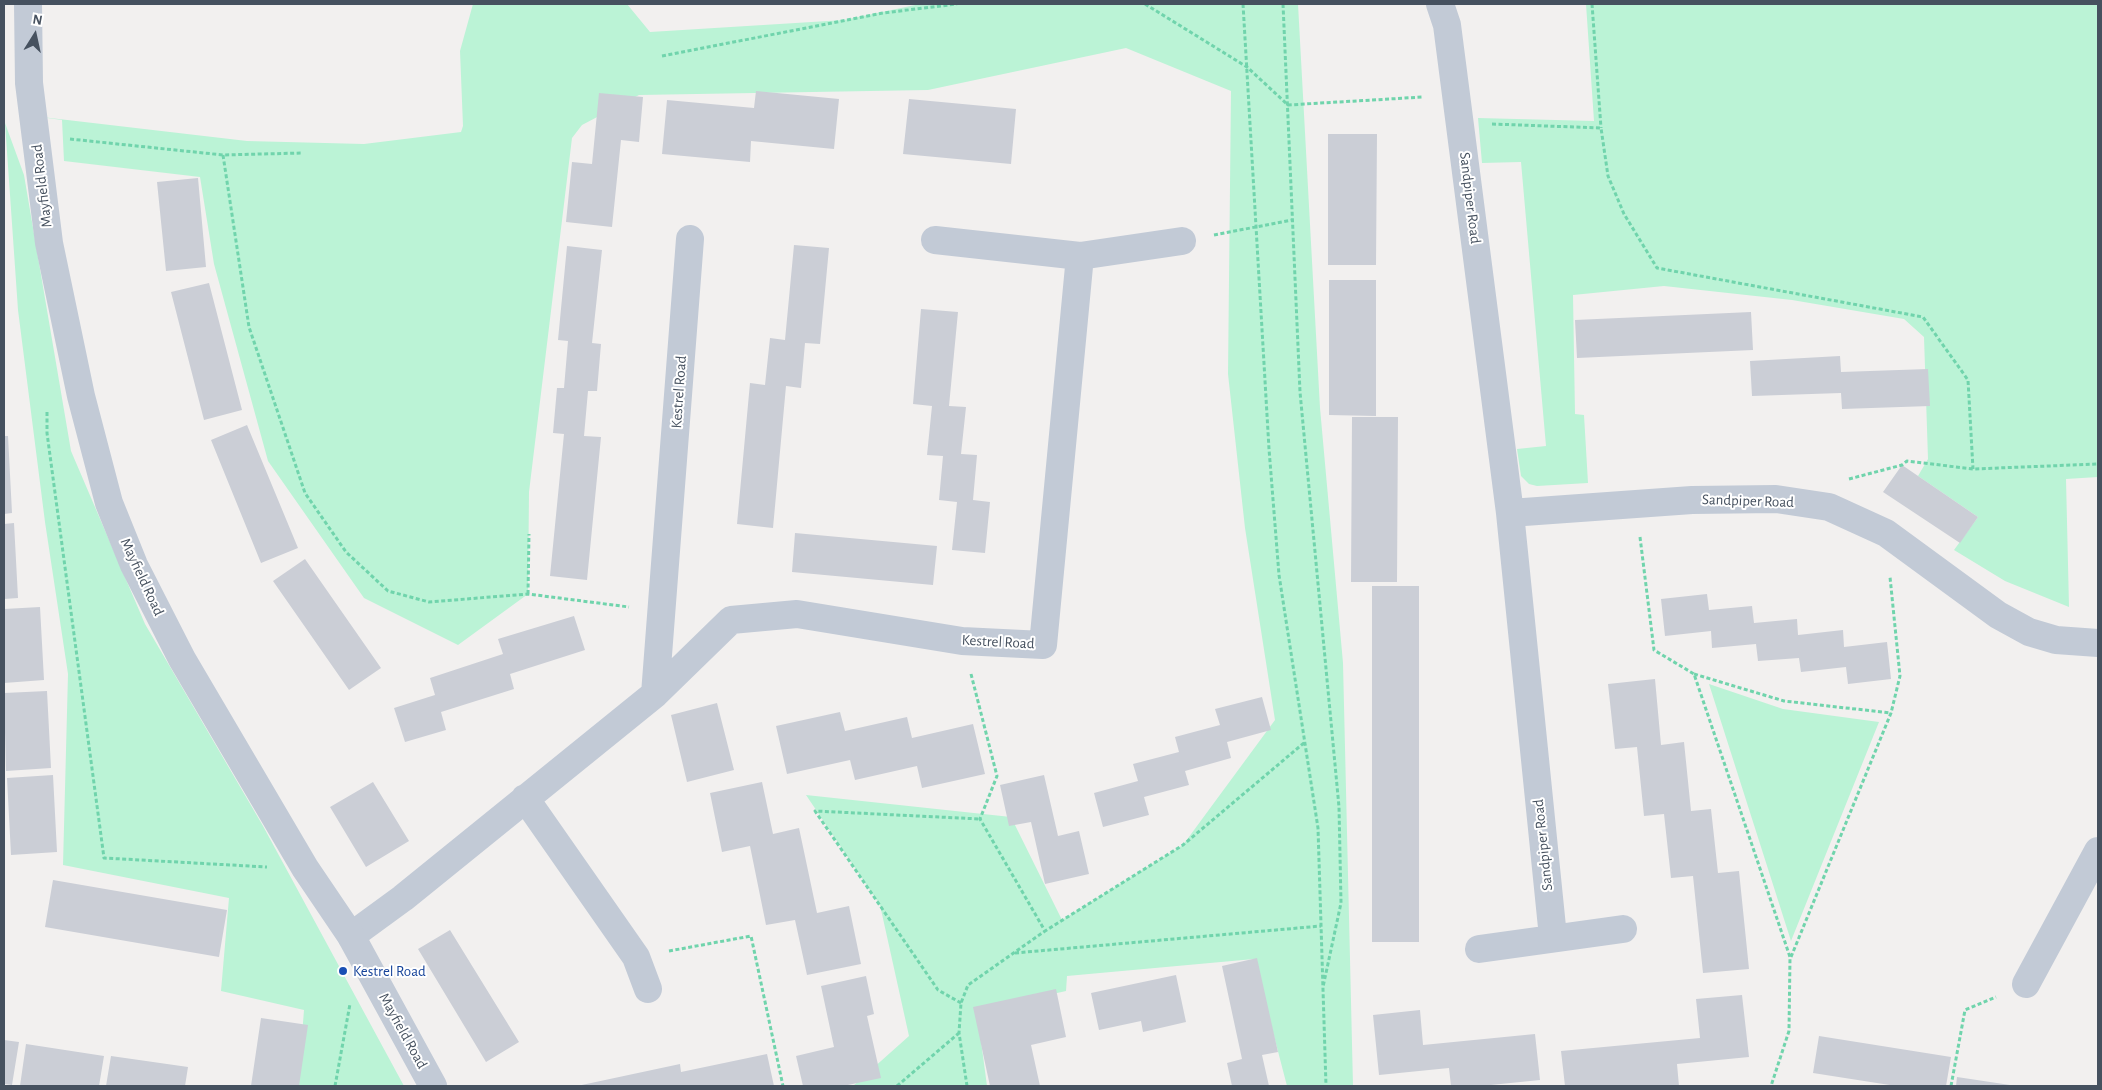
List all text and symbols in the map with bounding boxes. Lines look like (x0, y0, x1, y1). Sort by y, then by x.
north arrow (10, 10, 60, 60)
text: N (32, 12, 44, 28)
street label: Mayfield Road (28, 143, 56, 229)
street label: Sandpiper Road (1455, 151, 1485, 245)
street label: Kestrel Road (667, 355, 691, 429)
street label: Sandpiper Road (1702, 490, 1794, 512)
street label: Mayfield Road (116, 535, 168, 619)
street label: Kestrel Road (961, 631, 1035, 653)
street label: Sandpiper Road (1529, 798, 1557, 892)
place label: Kestrel Road (353, 962, 426, 980)
marker: Kestrel Road (337, 965, 349, 977)
street label: Mayfield Road (375, 990, 431, 1072)

